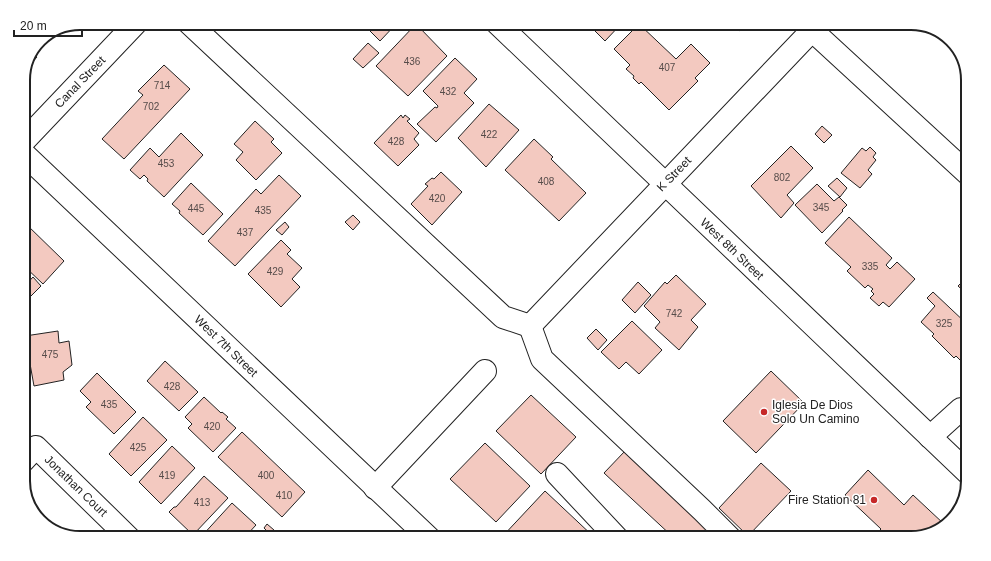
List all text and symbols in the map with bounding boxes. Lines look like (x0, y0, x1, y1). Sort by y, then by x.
scale bar (14, 12, 82, 38)
text: 20 m (20, 19, 47, 33)
street label: Canal Street (52, 53, 109, 111)
house number: 436 (404, 56, 421, 67)
house number: 407 (659, 62, 676, 73)
house number: 714 (154, 80, 171, 91)
house number: 432 (440, 86, 457, 97)
house number: 702 (143, 101, 160, 112)
house number: 422 (481, 129, 498, 140)
house number: 428 (388, 136, 405, 147)
street label: K Street (654, 153, 695, 194)
house number: 453 (158, 158, 175, 169)
house number: 802 (774, 172, 791, 183)
house number: 408 (538, 176, 555, 187)
house number: 420 (429, 193, 446, 204)
house number: 345 (813, 202, 830, 213)
house number: 445 (188, 203, 205, 214)
house number: 435 (255, 205, 272, 216)
street label: West 8th Street (697, 215, 767, 283)
house number: 437 (237, 227, 254, 238)
house number: 335 (862, 261, 879, 272)
house number: 429 (267, 266, 284, 277)
house number: 742 (666, 308, 683, 319)
street label: West 7th Street (191, 312, 261, 380)
house number: 325 (936, 318, 953, 329)
house number: 475 (42, 349, 59, 360)
house number: 428 (164, 381, 181, 392)
place label: Iglesia De Dios Solo Un Camino (772, 398, 860, 426)
house number: 435 (101, 399, 118, 410)
marker: Iglesia De Dios Solo Un Camino (759, 407, 769, 417)
house number: 420 (204, 421, 221, 432)
house number: 425 (130, 442, 147, 453)
street label: Jonathan Court (42, 452, 111, 520)
house number: 419 (159, 470, 176, 481)
house number: 400 (258, 470, 275, 481)
house number: 410 (276, 490, 293, 501)
place label: Fire Station 81 (788, 493, 866, 507)
marker: Fire Station 81 (869, 495, 879, 505)
house number: 413 (194, 497, 211, 508)

